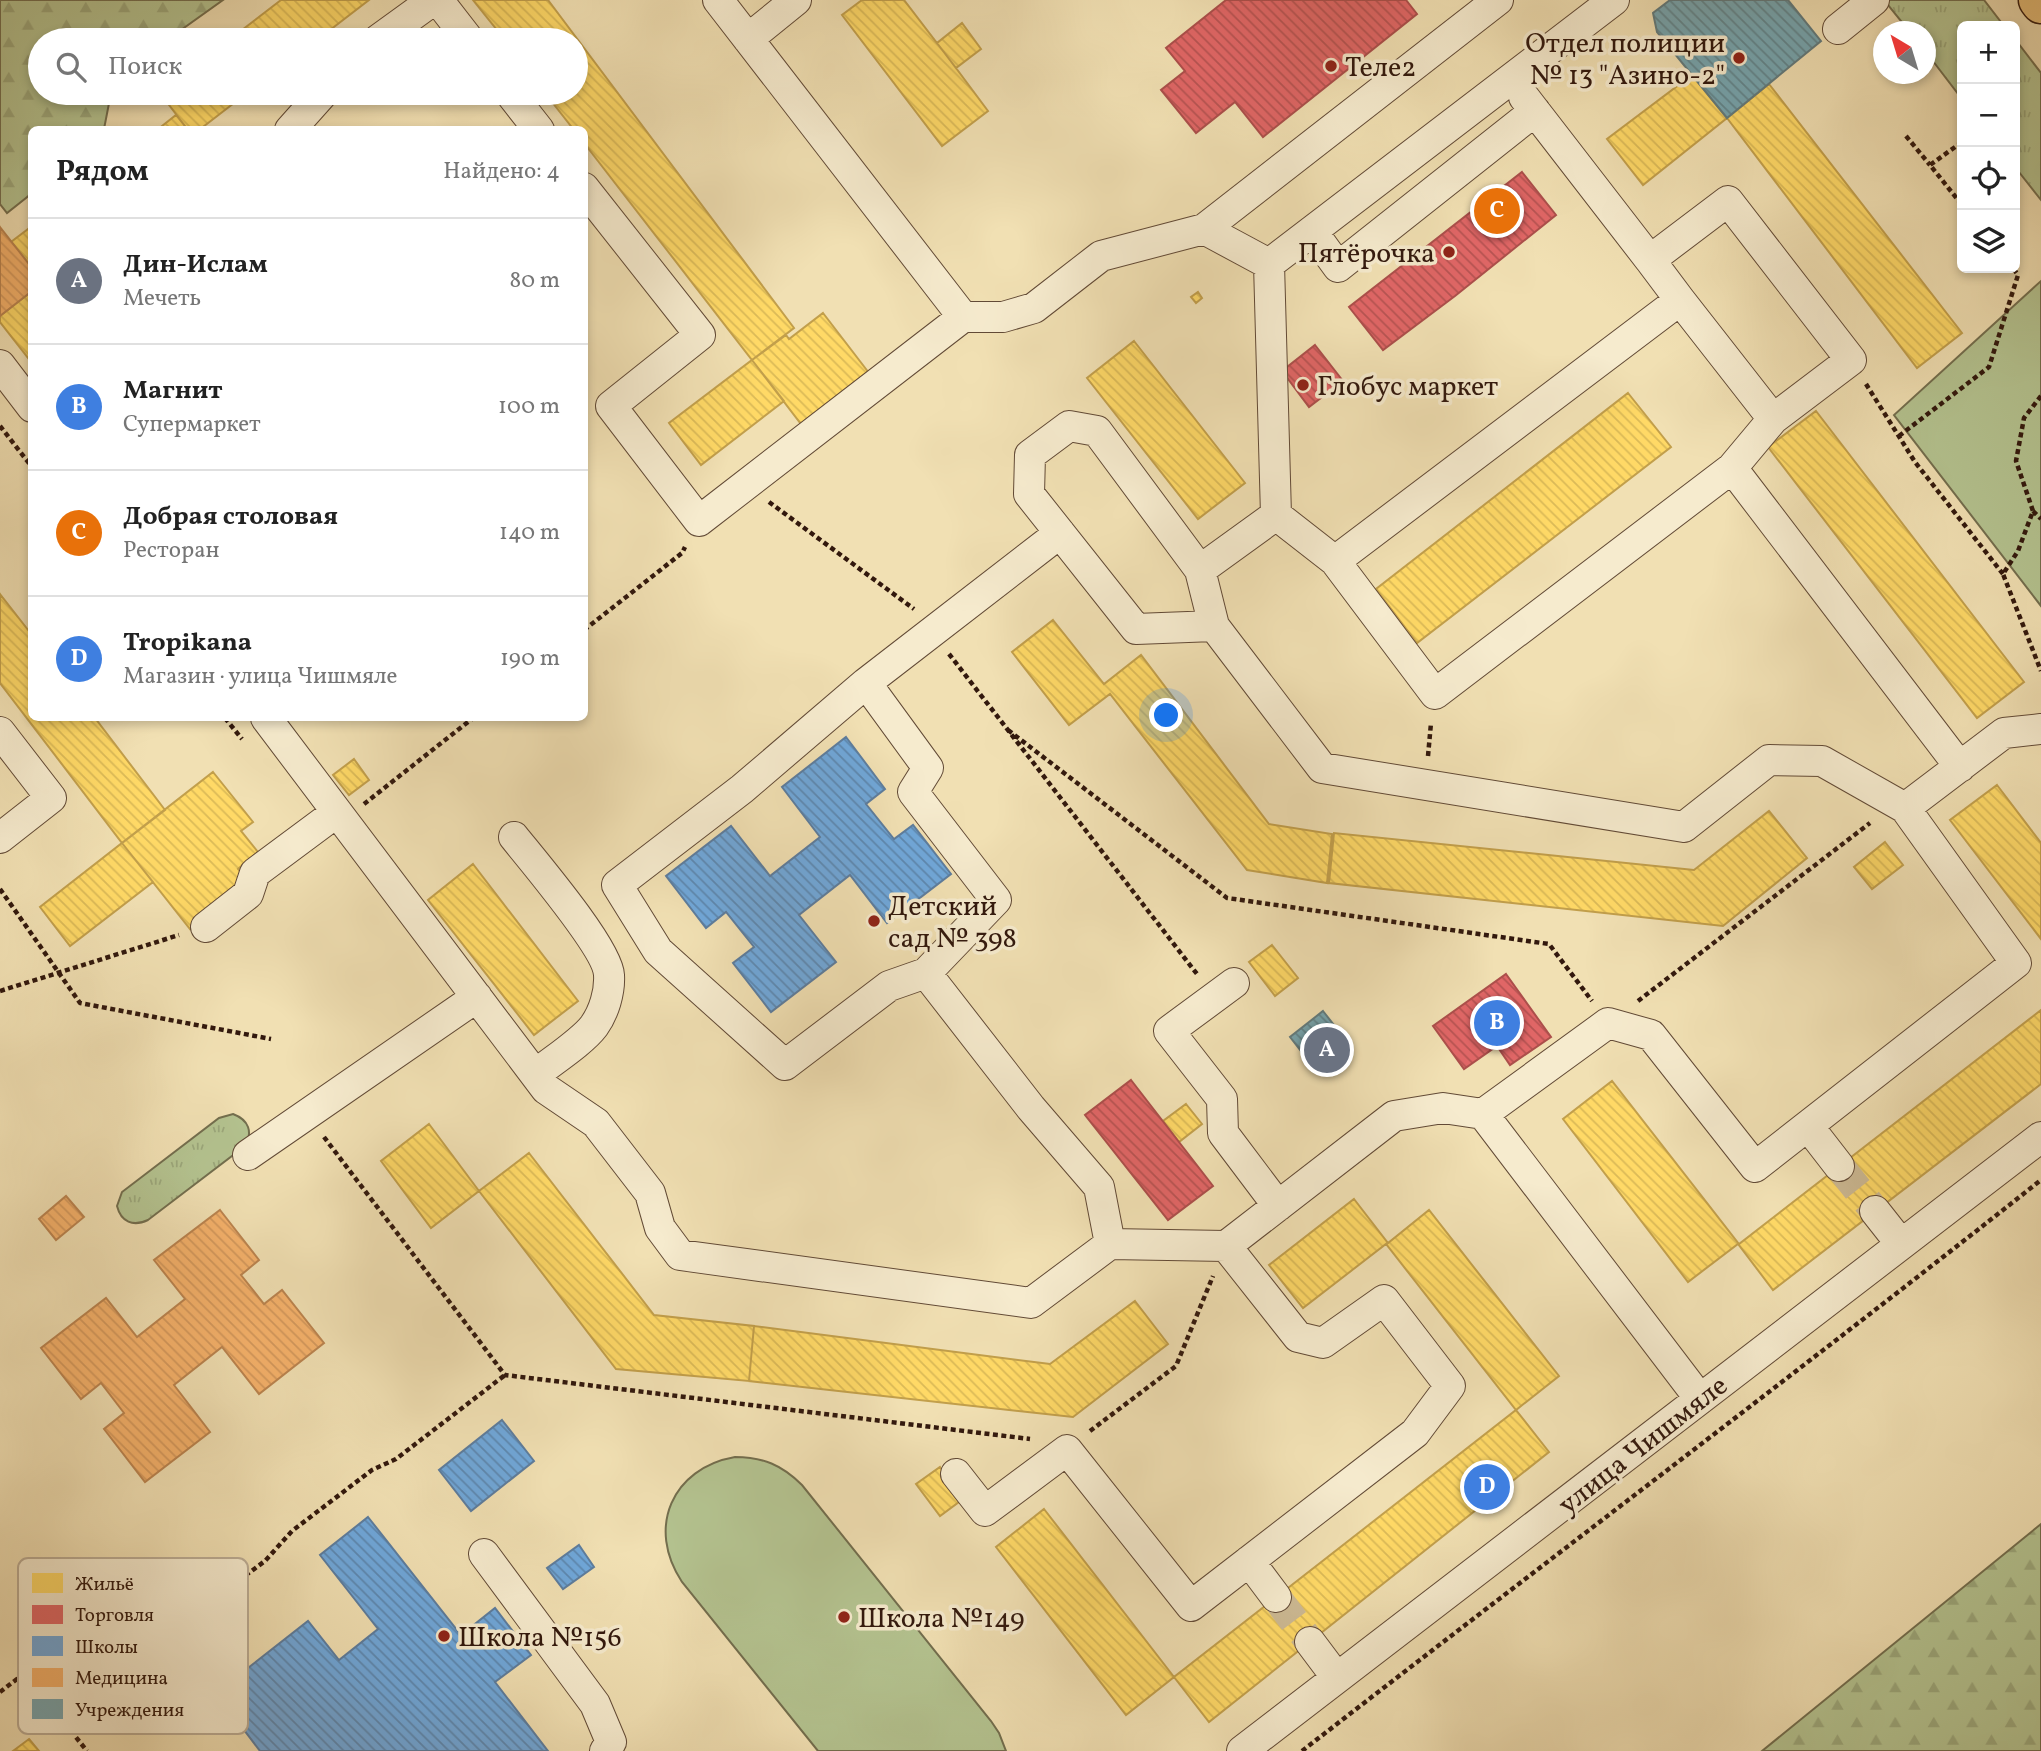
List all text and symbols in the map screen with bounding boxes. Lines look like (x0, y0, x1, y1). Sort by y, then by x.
north arrow (1873, 21, 1936, 84)
map controls (1957, 21, 2020, 273)
button: + (1957, 21, 2020, 84)
place label: Отдел полиции № 13 "Азино-2" (1525, 25, 1725, 96)
search box (28, 28, 588, 105)
icon: search (52, 48, 90, 86)
text: Поиск (108, 49, 182, 85)
place label: Теле2 (1345, 49, 1416, 88)
marker: Отдел полиции № 13 "Азино-2" (1731, 50, 1747, 66)
marker: Теле2 (1323, 58, 1339, 74)
button: − (1957, 84, 2020, 147)
button: locate (1957, 147, 2020, 210)
text: Рядом (56, 151, 149, 193)
text: Найдено: 4 (443, 156, 560, 188)
pin: C (1474, 185, 1520, 237)
button: layers (1957, 210, 2020, 273)
place label: Пятёрочка (1298, 235, 1435, 274)
marker: Пятёрочка (1441, 244, 1457, 260)
text: Дин-Ислам (123, 247, 268, 283)
text: A (71, 265, 87, 297)
text: 80 m (510, 265, 560, 297)
text: Мечеть (123, 283, 201, 315)
place label: Глобус маркет (1317, 368, 1498, 407)
text: Магнит (123, 373, 223, 409)
marker: Глобус маркет (1295, 377, 1311, 393)
text: B (71, 391, 87, 423)
text: 100 m (498, 391, 560, 423)
text: Супермаркет (123, 409, 261, 441)
text: Добрая столовая (123, 499, 338, 535)
text: C (72, 517, 86, 549)
text: 140 m (499, 517, 560, 549)
text: Ресторан (123, 535, 220, 567)
text: Tropikana (123, 625, 252, 661)
text: D (71, 643, 87, 675)
text: 190 m (500, 643, 560, 675)
text: Магазин · улица Чишмяле (123, 661, 397, 693)
your location (1149, 698, 1183, 732)
place label: Детский сад № 398 (888, 888, 1017, 959)
marker: Детский сад № 398 (866, 913, 882, 929)
pin: B (1474, 997, 1520, 1049)
pin: A (1304, 1024, 1350, 1076)
street label: улица Чишмяле (1550, 1367, 1737, 1525)
pin: D (1464, 1461, 1510, 1513)
legend (18, 1558, 248, 1734)
text: Жильё (75, 1572, 134, 1598)
place label: Школа №149 (858, 1600, 1024, 1639)
text: Торговля (75, 1603, 154, 1629)
marker: Школа №149 (836, 1609, 852, 1625)
place label: Школа №156 (458, 1619, 622, 1658)
marker: Школа №156 (436, 1628, 452, 1644)
text: Школы (75, 1635, 138, 1661)
text: Медицина (75, 1666, 168, 1692)
text: Учреждения (75, 1698, 184, 1724)

